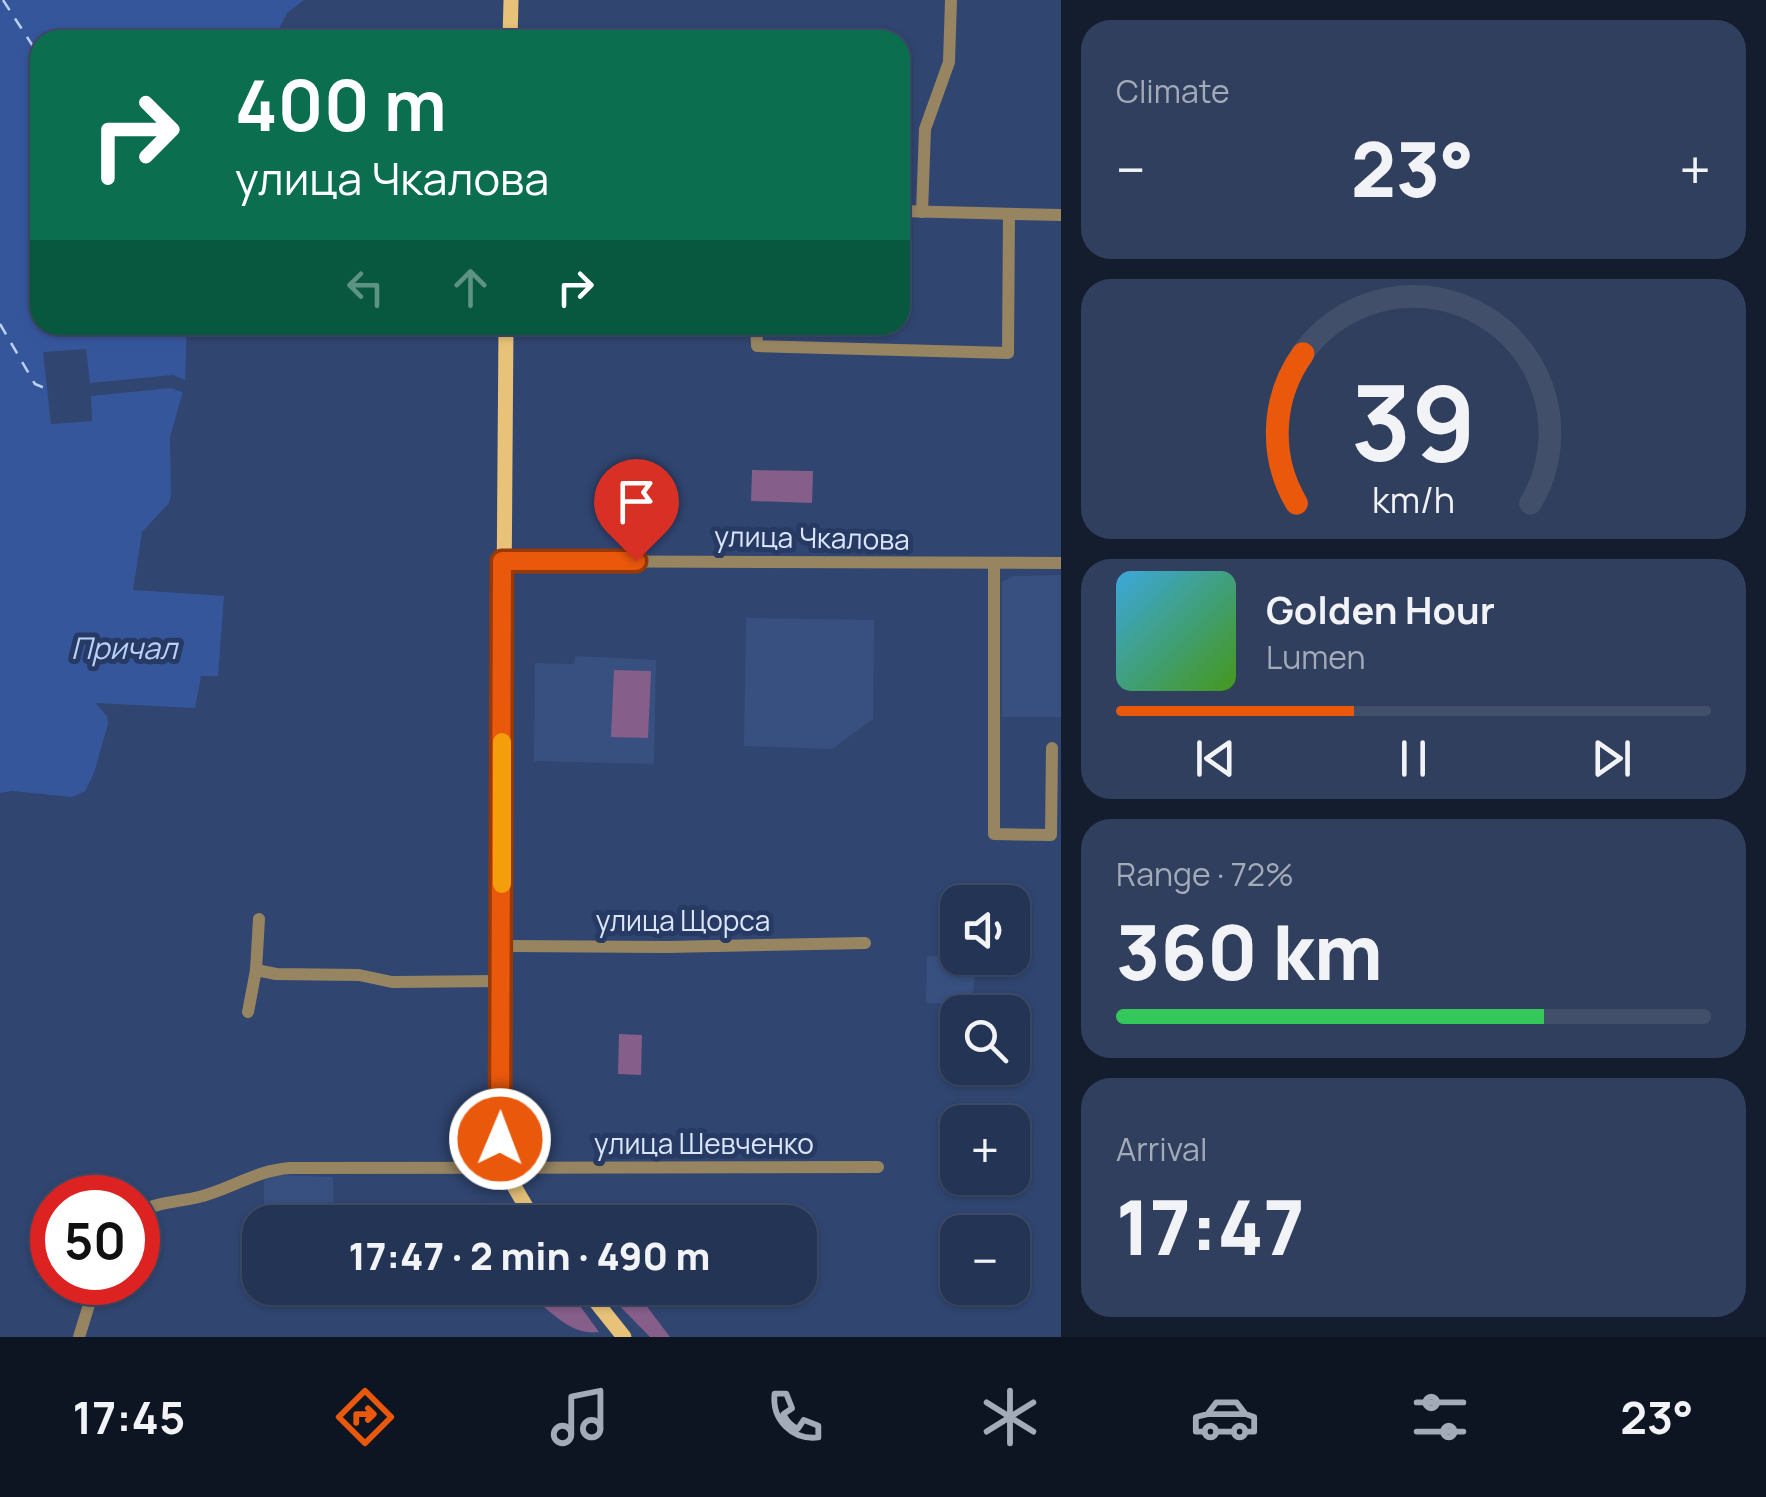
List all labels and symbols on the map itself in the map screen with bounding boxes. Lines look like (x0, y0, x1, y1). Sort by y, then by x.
pin (594, 459, 679, 562)
street label: улица Чкалова (714, 516, 910, 558)
water label: Причал (71, 627, 180, 668)
street label: улица Щорса (596, 901, 770, 939)
position arrow (448, 1087, 552, 1191)
street label: улица Шевченко (594, 1124, 814, 1162)
speed limit sign: 50 (30, 1175, 160, 1305)

